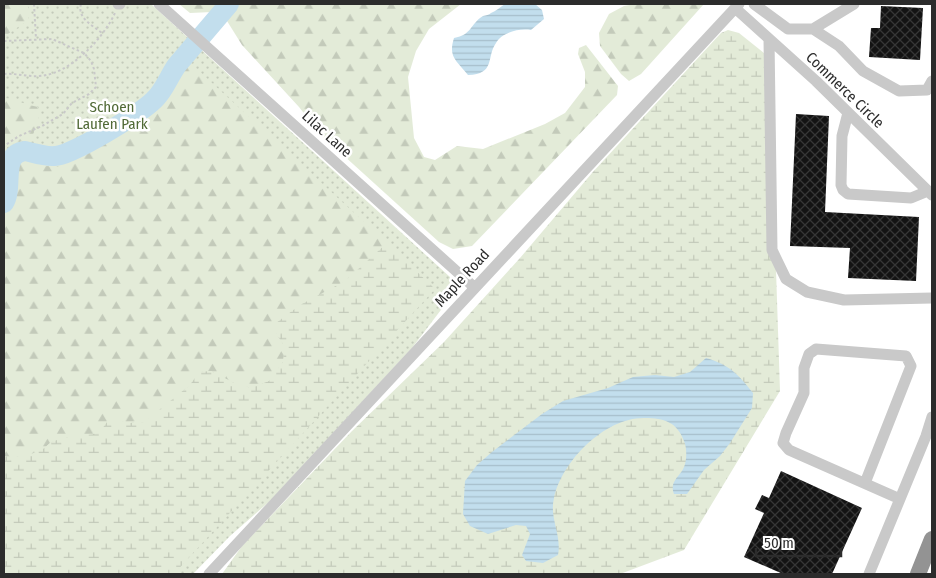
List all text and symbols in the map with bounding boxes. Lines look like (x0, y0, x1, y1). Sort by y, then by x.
street label: Commerce Circle (802, 48, 888, 132)
park label: Schoen Laufen Park (76, 98, 148, 133)
street label: Lilac Lane (298, 107, 356, 161)
street label: Maple Road (431, 246, 493, 310)
scale bar (756, 526, 841, 558)
text: 50 m (764, 534, 794, 552)

